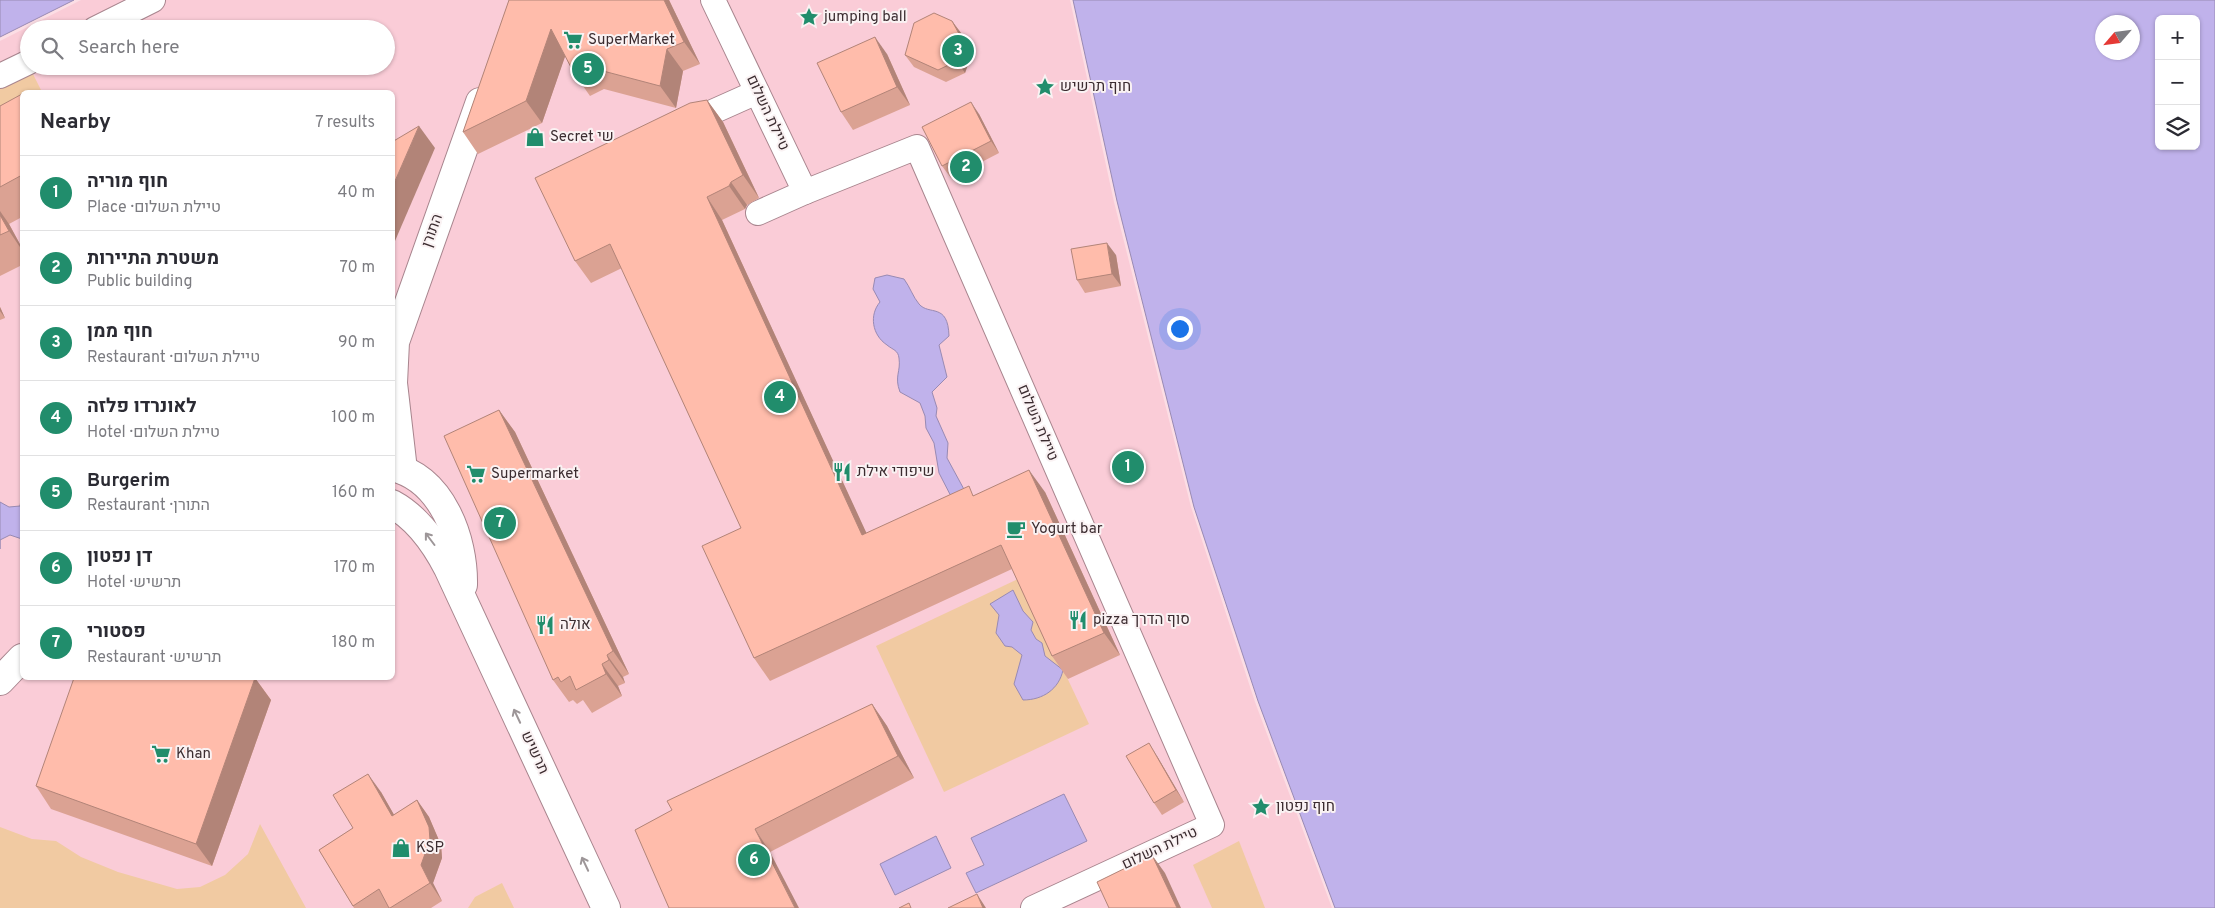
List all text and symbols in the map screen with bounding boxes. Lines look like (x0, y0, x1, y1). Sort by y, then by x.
place icon: jumping ball (798, 6, 820, 28)
place label: jumping ball (823, 8, 907, 27)
north arrow (2095, 15, 2140, 60)
map controls (2155, 15, 2200, 150)
button: + (2155, 15, 2200, 60)
search box (20, 20, 395, 75)
supermarket icon: SuperMarket (562, 29, 584, 51)
place label: SuperMarket (588, 31, 675, 50)
pin: 3 (942, 32, 974, 70)
icon: search (38, 34, 66, 62)
text: Search here (78, 36, 180, 60)
pin: 5 (572, 50, 604, 88)
button: − (2155, 60, 2200, 105)
street label: טיילת השלום (741, 72, 793, 154)
place icon: חוף תרשיש (1034, 76, 1056, 98)
place label: חוף תרשיש (1060, 78, 1131, 97)
button: layers (2155, 105, 2200, 150)
text: Nearby (40, 109, 111, 136)
text: 7 results (315, 113, 375, 133)
shop icon: Secret שי (524, 126, 546, 148)
place label: Secret שי (550, 128, 614, 147)
pin: 2 (950, 148, 982, 186)
text: חוף מוריה (87, 170, 168, 194)
text: 1 (53, 183, 59, 203)
text: 40 m (337, 183, 375, 203)
text: Place · טיילת השלום (87, 198, 221, 218)
street label: התורן (418, 212, 448, 250)
text: משטרת התיירות (87, 247, 219, 271)
text: 2 (51, 258, 61, 278)
text: 70 m (340, 258, 375, 278)
text: Public building (87, 272, 192, 292)
your location (1167, 316, 1193, 342)
text: חוף ממן (87, 320, 153, 344)
text: 3 (51, 333, 61, 353)
text: 90 m (338, 333, 375, 353)
text: Restaurant · טיילת השלום (87, 348, 260, 368)
pin: 4 (764, 378, 796, 416)
street label: טיילת השלום (1012, 382, 1062, 464)
text: לאונרדו פלזה (87, 395, 196, 419)
text: 4 (51, 408, 61, 428)
text: 100 m (331, 408, 375, 428)
text: Hotel · טיילת השלום (87, 423, 220, 443)
pin: 1 (1112, 448, 1144, 486)
restaurant icon: שיפודי אילת (831, 461, 853, 483)
supermarket icon: Supermarket (465, 463, 487, 485)
place label: שיפודי אילת (857, 463, 934, 482)
place label: Supermarket (491, 465, 579, 484)
text: Burgerim (87, 469, 170, 493)
text: 5 (51, 483, 61, 503)
text: 160 m (332, 483, 375, 503)
text: Restaurant · התורן (87, 496, 210, 516)
pin: 7 (484, 504, 516, 542)
cafe icon: Yogurt bar (1005, 518, 1027, 540)
place label: Yogurt bar (1031, 520, 1103, 539)
one-way arrow (425, 533, 436, 546)
text: דן נפטון (87, 545, 153, 569)
text: 6 (51, 558, 61, 578)
text: 170 m (334, 558, 375, 578)
text: Hotel · תרשיש (87, 573, 181, 593)
restaurant icon: pizza סוף הדרך (1067, 609, 1089, 631)
place label: pizza סוף הדרך (1093, 611, 1190, 630)
restaurant icon: אולה (534, 614, 556, 636)
place label: אולה (560, 616, 591, 635)
text: פסטורי (87, 620, 146, 644)
text: 7 (52, 633, 60, 653)
text: 180 m (332, 633, 375, 653)
text: Restaurant · תרשיש (87, 648, 221, 668)
one-way arrow (512, 709, 522, 724)
street label: תרשיש (516, 729, 552, 777)
supermarket icon: Khan (150, 743, 172, 765)
place label: Khan (176, 745, 211, 764)
place icon: חוף נפטון (1250, 796, 1272, 818)
place label: חוף נפטון (1276, 798, 1335, 817)
street label: טיילת השלום (1119, 823, 1201, 875)
shop icon: KSP (390, 837, 412, 859)
place label: KSP (416, 839, 444, 858)
pin: 6 (738, 841, 770, 879)
one-way arrow (580, 857, 590, 872)

